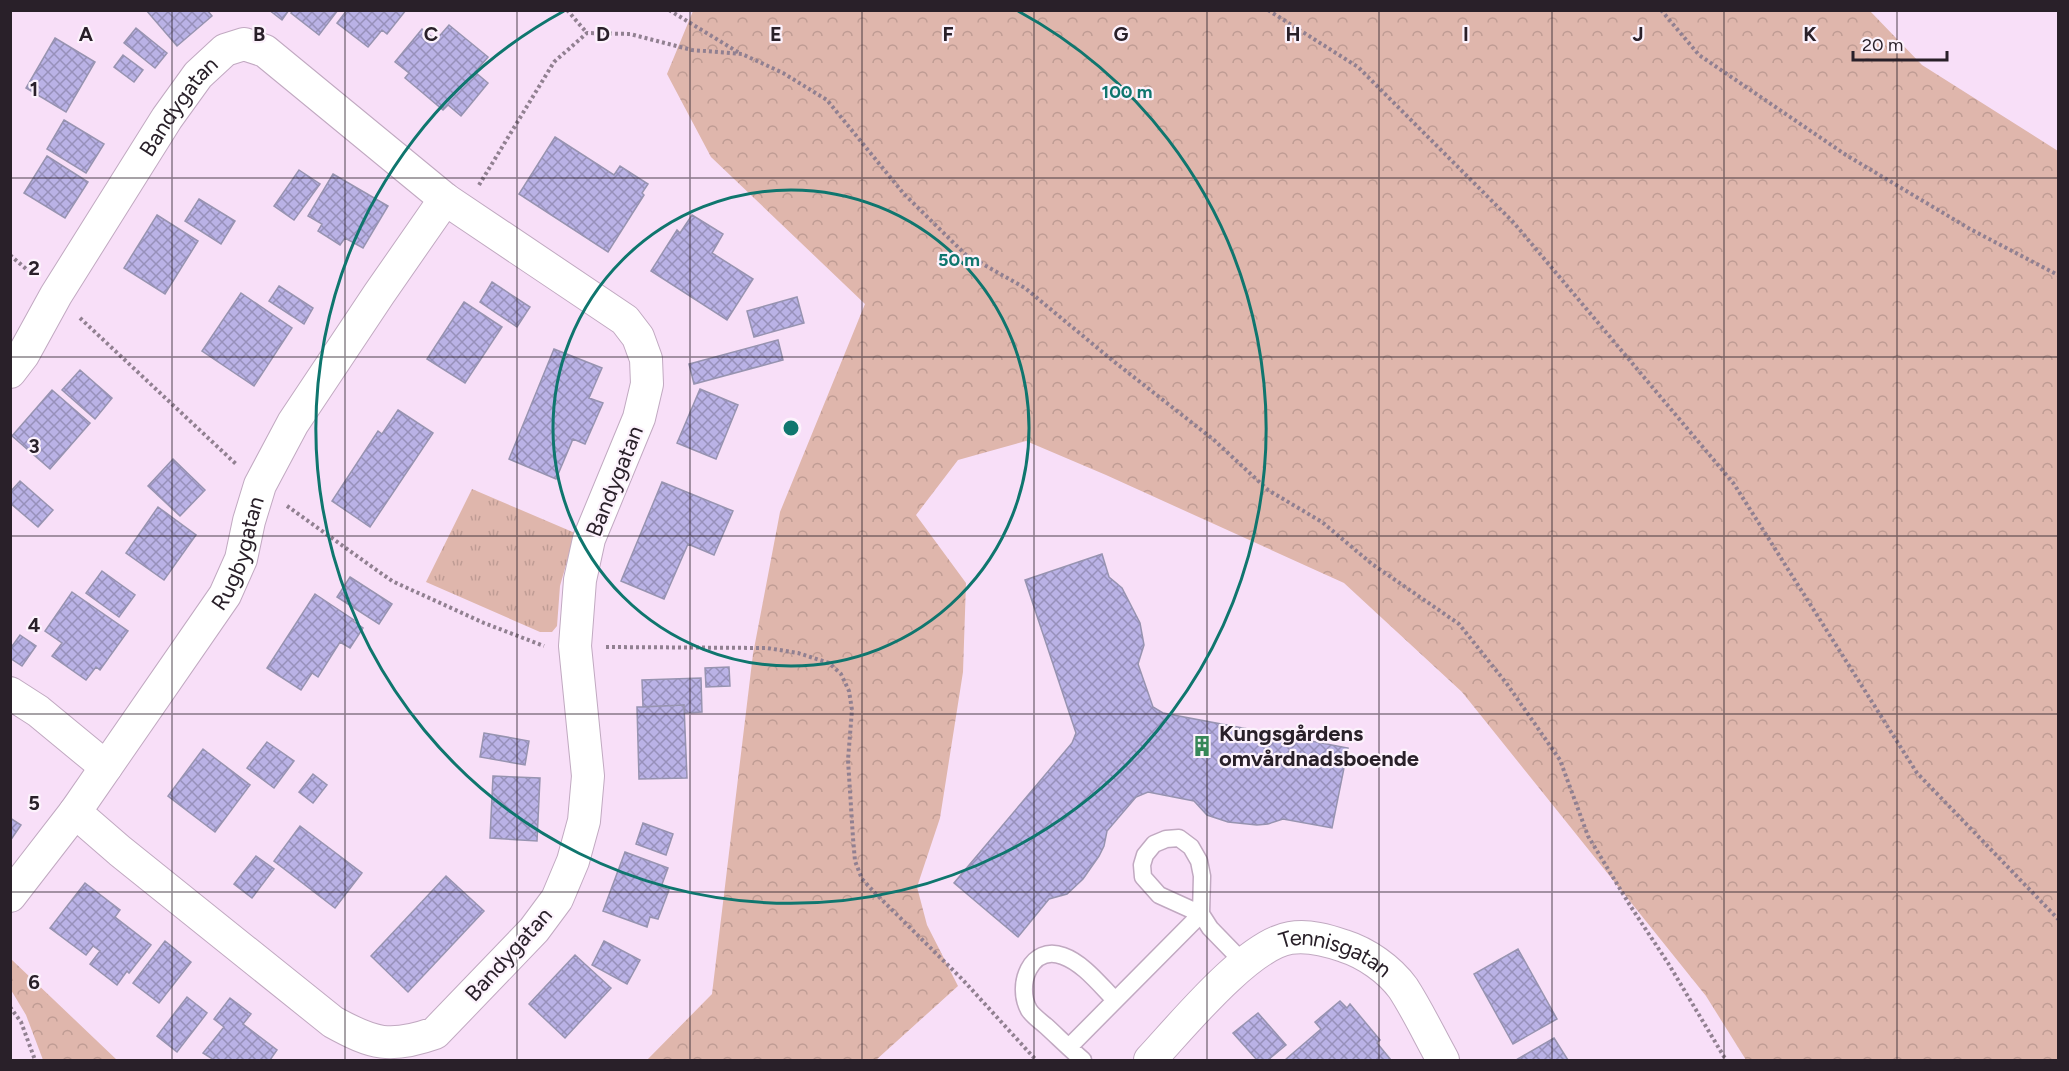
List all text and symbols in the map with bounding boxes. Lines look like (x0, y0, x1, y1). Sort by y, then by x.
text: A (79, 22, 94, 46)
text: B (253, 22, 265, 46)
text: C (424, 22, 438, 46)
text: D (596, 22, 610, 46)
text: E (770, 22, 782, 46)
text: F (942, 22, 954, 46)
text: G (1114, 22, 1129, 46)
text: H (1286, 22, 1301, 46)
text: I (1463, 22, 1469, 46)
text: J (1632, 22, 1644, 46)
text: K (1803, 22, 1817, 46)
scale bar (1853, 24, 1948, 62)
text: 20 m (1862, 34, 1903, 56)
street label: Bandygatan (133, 51, 223, 161)
text: 1 (30, 77, 38, 101)
text: 100 m (1102, 81, 1152, 103)
text: 50 m (938, 249, 980, 271)
text: 2 (28, 256, 40, 280)
centre of rings (781, 418, 801, 438)
street label: Bandygatan (580, 422, 649, 541)
text: 3 (28, 434, 40, 458)
street label: Rugbygatan (206, 493, 270, 616)
text: 4 (28, 613, 41, 637)
place label: Kungsgårdens omvårdnadsboende (1219, 720, 1419, 772)
building icon: Kungsgårdens omvårdnadsboende (1190, 734, 1214, 758)
text: 5 (28, 791, 40, 815)
street label: Bandygatan (459, 902, 558, 1007)
street label: Tennisgatan (1275, 924, 1397, 983)
text: 6 (28, 970, 40, 994)

